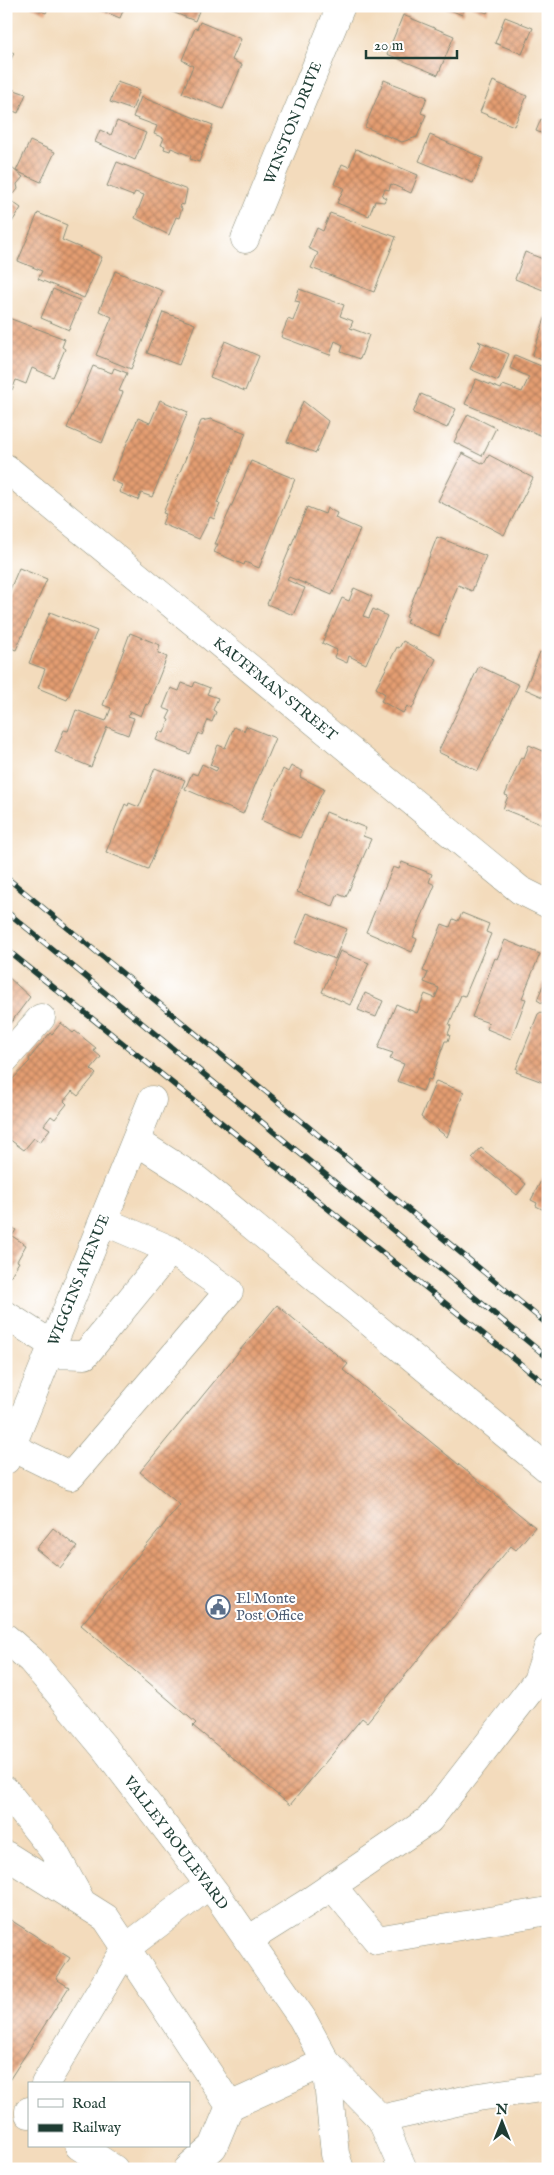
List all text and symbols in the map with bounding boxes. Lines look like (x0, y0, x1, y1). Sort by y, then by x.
scale bar (366, 28, 458, 60)
text: 20 m (374, 36, 404, 55)
street label: WINSTON DRIVE (260, 59, 326, 187)
street label: KAUFFMAN STREET (209, 633, 341, 745)
street label: WIGGINS AVENUE (44, 1211, 114, 1349)
place label: El Monte Post Office (236, 1589, 304, 1625)
public building icon: El Monte Post Office (205, 1594, 231, 1620)
street label: VALLEY BOULEVARD (119, 1772, 233, 1914)
legend (28, 2082, 190, 2148)
text: Road (72, 2094, 107, 2113)
north arrow (476, 2098, 526, 2148)
text: N (495, 2101, 508, 2119)
text: Railway (72, 2118, 122, 2137)

